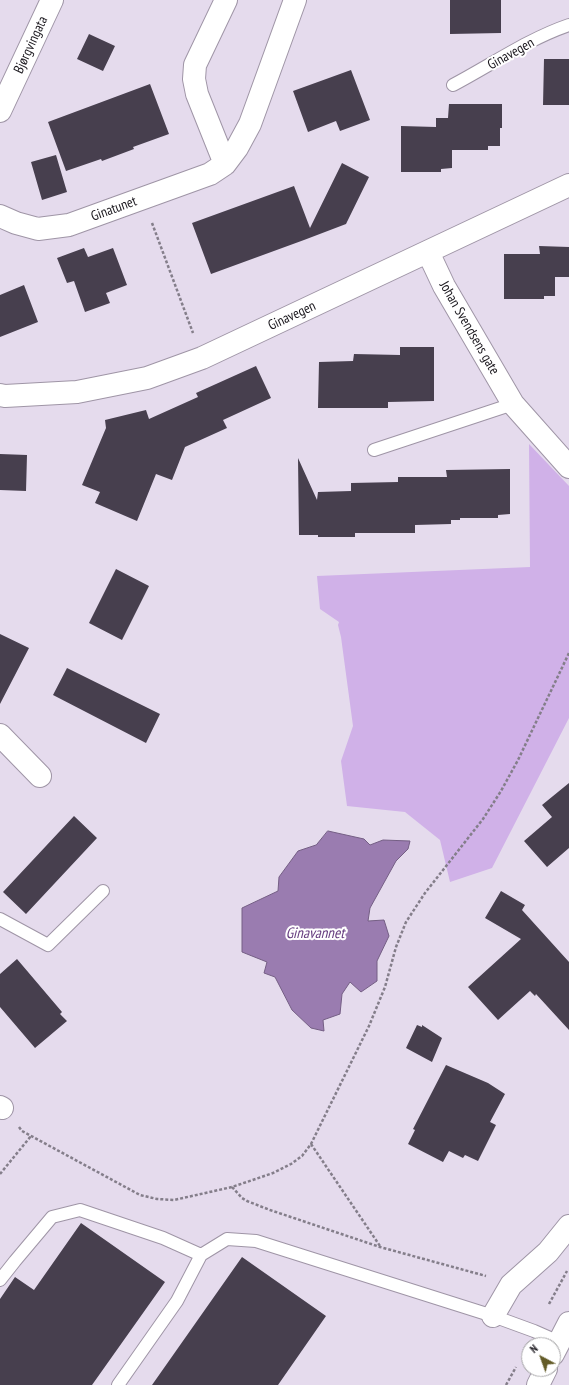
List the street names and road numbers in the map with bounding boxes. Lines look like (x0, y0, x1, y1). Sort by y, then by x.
street label: Bjørgvingata (10, 14, 52, 76)
street label: Ginavegen (485, 34, 537, 74)
street label: Ginatunet (89, 193, 139, 225)
street label: Johan Svendsens gate (435, 278, 503, 378)
street label: Ginavegen (265, 298, 319, 334)

